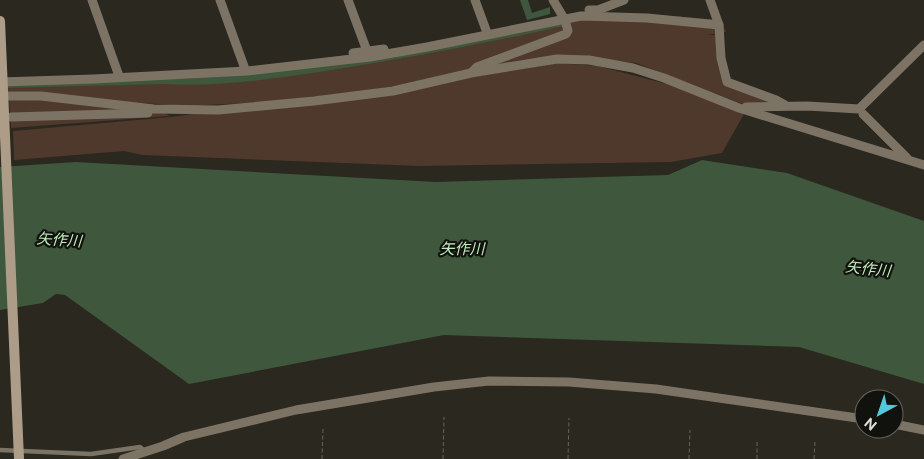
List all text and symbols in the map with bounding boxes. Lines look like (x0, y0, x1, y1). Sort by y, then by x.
water label: 矢作川 (36, 229, 84, 250)
water label: 矢作川 (439, 240, 486, 257)
water label: 矢作川 (845, 258, 893, 280)
north arrow (854, 389, 904, 439)
text: N (861, 414, 880, 434)

